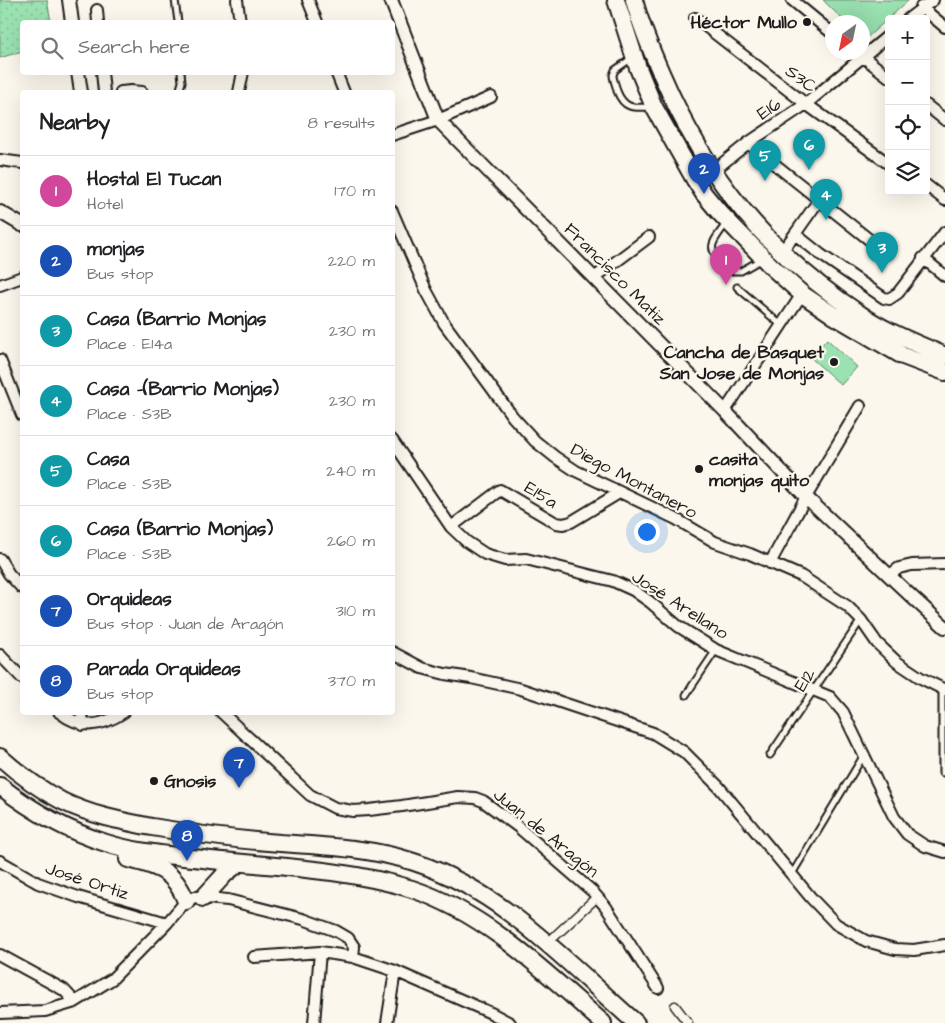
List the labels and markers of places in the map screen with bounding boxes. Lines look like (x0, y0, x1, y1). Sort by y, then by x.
place label: Héctor Mullo (691, 10, 798, 35)
marker: Héctor Mullo (801, 16, 813, 28)
pin: 6 (793, 129, 825, 170)
pin: 5 (749, 140, 781, 181)
pin: 2 (688, 153, 720, 194)
pin: 4 (810, 179, 842, 220)
pin: 3 (866, 232, 898, 273)
pin: 1 (710, 244, 742, 285)
place label: Cancha de Basquet San Jose de Monjas (659, 340, 825, 386)
marker: Cancha de Basquet San Jose de Monjas (828, 356, 840, 368)
place label: casita monjas quito (709, 447, 810, 493)
marker: casita monjas quito (693, 463, 705, 475)
pin: 7 (223, 747, 255, 788)
place label: Gnosis (164, 769, 216, 794)
marker: Gnosis (148, 775, 160, 787)
pin: 8 (171, 820, 203, 861)

